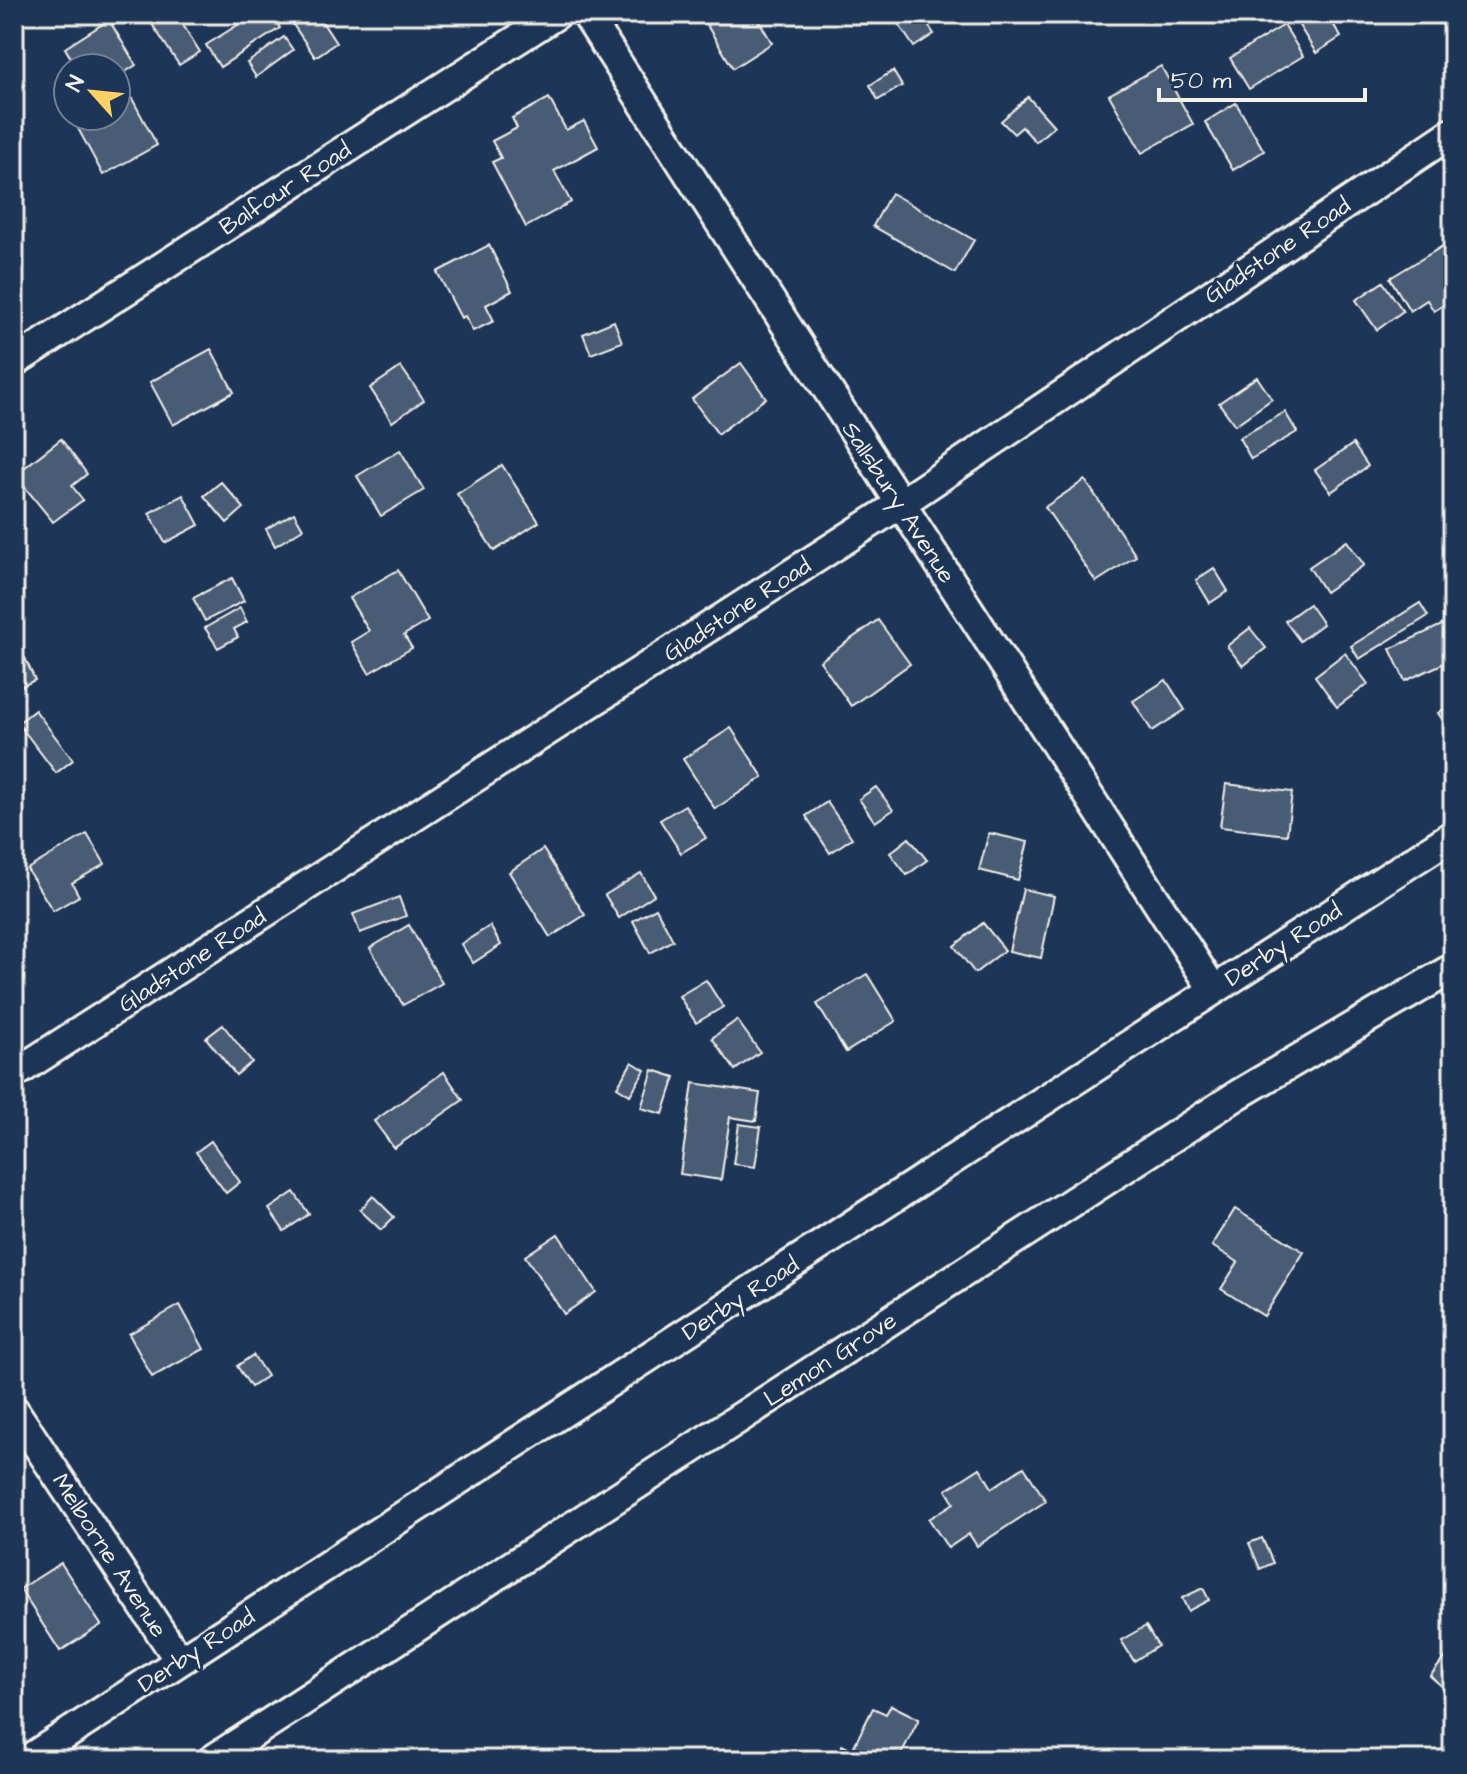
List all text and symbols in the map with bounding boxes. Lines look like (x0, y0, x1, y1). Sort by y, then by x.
north arrow (52, 52, 132, 132)
scale bar (1159, 52, 1365, 102)
text: 50 m (1171, 64, 1232, 98)
text: N (59, 70, 93, 97)
street label: Balfour Road (213, 133, 358, 244)
street label: Gladstone Road (1198, 189, 1357, 312)
street label: Sallsbury Avenue (832, 415, 963, 591)
street label: Gladstone Road (657, 549, 818, 670)
street label: Derby Road (1218, 894, 1349, 996)
street label: Gladstone Road (112, 900, 273, 1021)
street label: Derby Road (675, 1248, 806, 1350)
street label: Lemon Grove (757, 1304, 904, 1416)
street label: Melborne Avenue (43, 1467, 175, 1644)
street label: Derby Road (131, 1600, 262, 1702)

